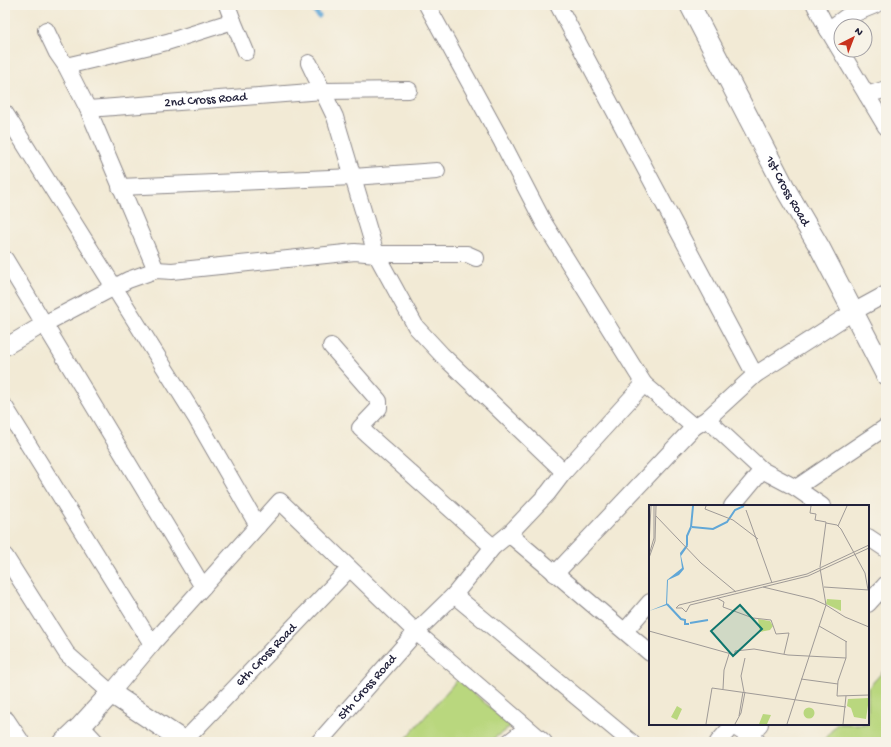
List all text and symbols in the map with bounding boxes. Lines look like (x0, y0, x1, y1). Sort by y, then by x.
north arrow (833, 18, 873, 58)
text: N (852, 25, 865, 39)
street label: 2nd Cross Road (164, 89, 249, 111)
street label: 1st Cross Road (762, 152, 814, 230)
inset map (649, 505, 869, 725)
street label: 6th Cross Road (233, 620, 301, 690)
street label: 5th Cross Road (335, 651, 401, 723)

